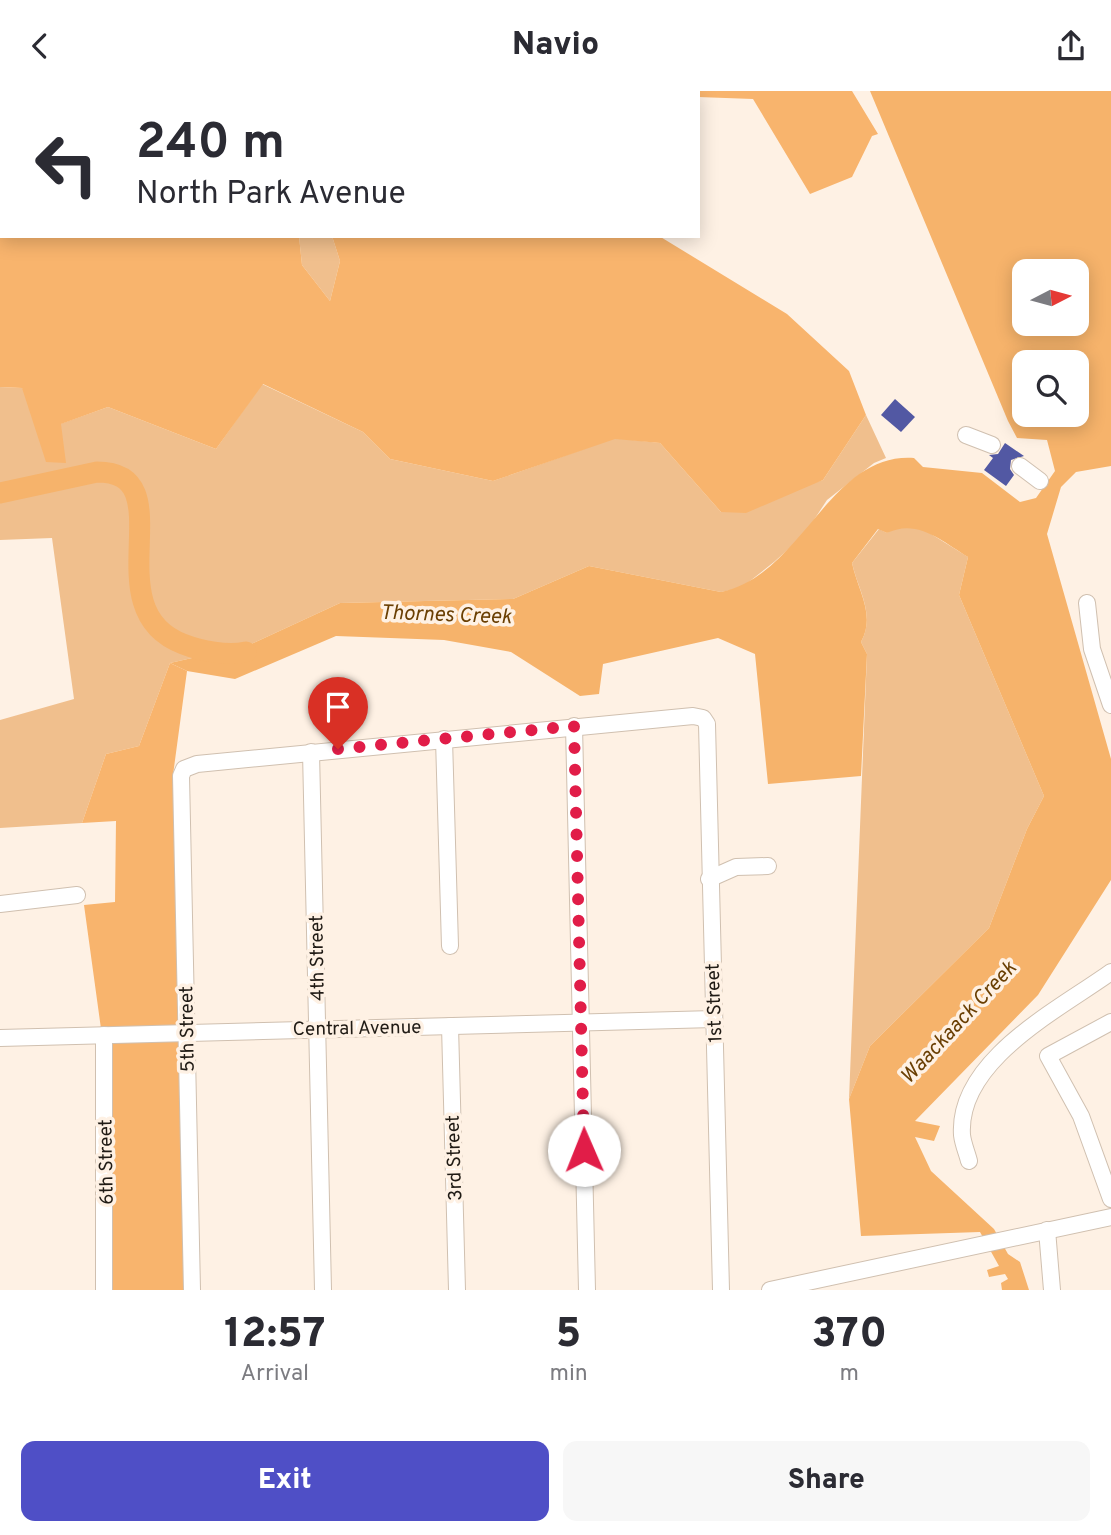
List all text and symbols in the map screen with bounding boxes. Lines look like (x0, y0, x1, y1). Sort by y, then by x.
text: Navio (512, 26, 599, 66)
icon: back (21, 27, 59, 65)
icon: share (1052, 27, 1090, 65)
text: 240 m (136, 114, 285, 176)
icon: left (21, 119, 112, 210)
text: North Park Avenue (136, 175, 406, 215)
north arrow (1012, 259, 1088, 336)
map controls (1012, 259, 1089, 427)
button: search (1012, 350, 1089, 427)
water label: Thornes Creek (380, 600, 512, 631)
pin (308, 677, 368, 749)
icon: arrive (319, 688, 357, 726)
street label: 4th Street (305, 915, 331, 1001)
water label: Waackaack Creek (895, 956, 1023, 1090)
street label: 1st Street (702, 963, 728, 1043)
street label: 5th Street (175, 986, 201, 1072)
street label: Central Avenue (292, 1016, 422, 1042)
position arrow (547, 1113, 621, 1187)
street label: 3rd Street (442, 1115, 468, 1201)
street label: 6th Street (94, 1119, 120, 1205)
text: 12:57 (224, 1309, 326, 1362)
text: 5 (556, 1309, 581, 1362)
text: 370 (812, 1309, 887, 1362)
text: Arrival (240, 1360, 309, 1389)
text: min (549, 1360, 588, 1389)
text: m (840, 1360, 859, 1389)
button: Exit (21, 1441, 549, 1521)
button: Share (563, 1441, 1090, 1521)

